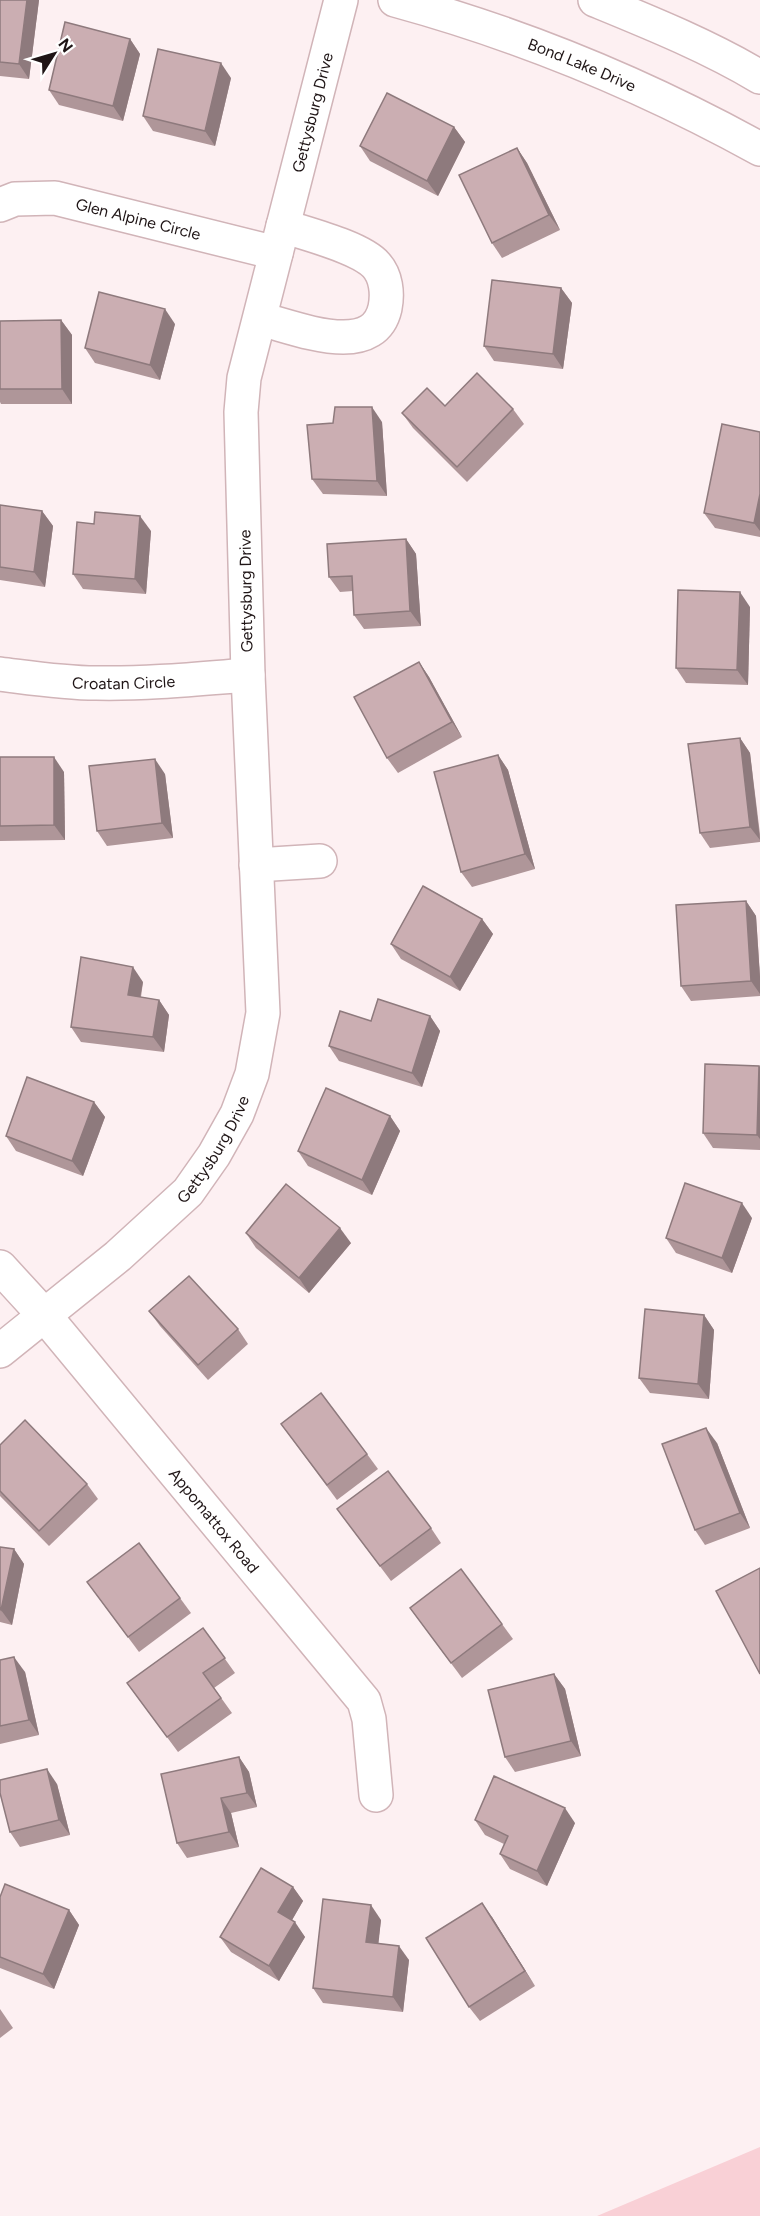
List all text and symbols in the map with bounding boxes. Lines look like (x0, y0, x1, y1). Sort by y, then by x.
north arrow (24, 24, 84, 84)
street label: Bond Lake Drive (525, 34, 639, 95)
text: N (54, 35, 77, 56)
street label: Gettysburg Drive (288, 50, 337, 174)
street label: Glen Alpine Circle (74, 194, 203, 243)
street label: Gettysburg Drive (235, 529, 257, 653)
street label: Croatan Circle (71, 671, 176, 693)
street label: Gettysburg Drive (173, 1093, 253, 1207)
street label: Appomattox Road (165, 1464, 263, 1577)

